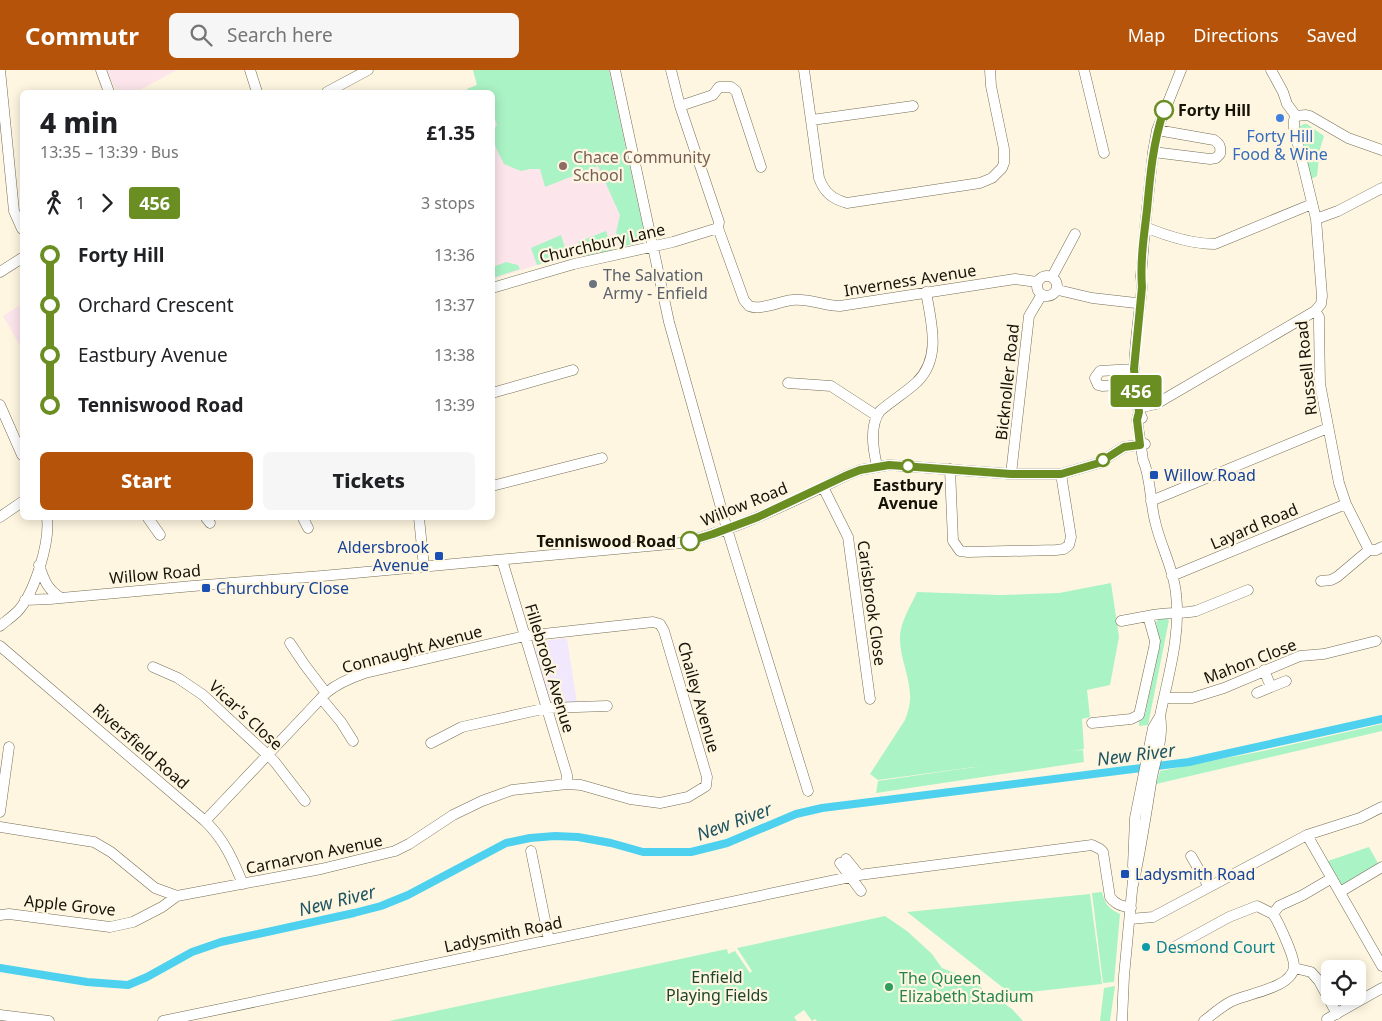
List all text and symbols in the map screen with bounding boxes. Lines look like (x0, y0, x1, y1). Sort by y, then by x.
search box (169, 13, 519, 58)
text: Commutr (25, 19, 139, 52)
icon: search (187, 21, 215, 49)
text: Search here (227, 22, 333, 48)
text: Map (1128, 23, 1165, 47)
text: Directions (1193, 23, 1279, 47)
text: Saved (1307, 23, 1357, 47)
place label: Forty Hill (1178, 99, 1251, 121)
marker: Forty Hill (1154, 100, 1174, 120)
text: 4 min (40, 103, 118, 141)
marker: Forty Hill Food & Wine (1274, 112, 1286, 124)
text: £1.35 (426, 120, 475, 146)
place label: Forty Hill Food & Wine (1232, 125, 1328, 165)
text: 13:35 – 13:39 · Bus (40, 141, 179, 163)
place label: Chace Community School (573, 146, 711, 186)
marker: Chace Community School (557, 160, 569, 172)
icon: walk (40, 189, 68, 217)
icon: forward (93, 189, 121, 217)
text: 456 (139, 191, 170, 215)
text: 1 (76, 192, 85, 214)
text: 3 stops (421, 192, 475, 214)
street label: Churchbury Lane (537, 218, 667, 268)
text: Forty Hill (78, 242, 164, 268)
text: 13:36 (434, 244, 475, 266)
street label: Inverness Avenue (842, 259, 978, 301)
place label: The Salvation Army - Enfield (603, 264, 708, 304)
marker: The Salvation Army - Enfield (587, 278, 599, 290)
text: Orchard Crescent (78, 292, 234, 318)
text: 13:37 (434, 294, 475, 316)
street label: Russell Road (1290, 320, 1322, 416)
street label: Bicknoller Road (990, 323, 1024, 441)
text: Eastbury Avenue (78, 342, 228, 368)
text: 13:38 (434, 344, 475, 366)
line badge: 456 (1107, 375, 1165, 407)
text: 456 (1121, 379, 1151, 403)
text: Tenniswood Road (78, 392, 244, 418)
text: 13:39 (434, 394, 475, 416)
button: Start (40, 452, 253, 510)
button: Tickets (263, 452, 475, 510)
unlabelled marker (1096, 453, 1110, 467)
marker: Eastbury Avenue (901, 459, 915, 473)
place label: Willow Road (1164, 464, 1256, 486)
marker: Willow Road (1148, 469, 1160, 481)
place label: Eastbury Avenue (873, 474, 944, 514)
street label: Willow Road (697, 477, 791, 531)
street label: Layard Road (1207, 498, 1301, 554)
place label: Tenniswood Road (537, 530, 676, 552)
marker: Tenniswood Road (680, 531, 700, 551)
place label: Aldersbrook Avenue (337, 536, 429, 576)
street label: Carisbrook Close (852, 539, 892, 667)
marker: Aldersbrook Avenue (433, 550, 445, 562)
street label: Willow Road (108, 559, 202, 589)
place label: Churchbury Close (216, 577, 349, 599)
marker: Churchbury Close (200, 582, 212, 594)
street label: Fillebrook Avenue (520, 601, 580, 735)
street label: Connaught Avenue (339, 620, 485, 678)
street label: Mahon Close (1200, 633, 1300, 689)
street label: Chailey Avenue (673, 639, 725, 755)
street label: Vicar's Close (204, 675, 288, 755)
street label: Riversfield Road (88, 698, 194, 794)
water label: New River (1096, 737, 1177, 771)
water label: New River (693, 796, 776, 846)
street label: Carnarvon Avenue (244, 829, 384, 879)
place label: Ladysmith Road (1135, 863, 1255, 885)
marker: Ladysmith Road (1119, 868, 1131, 880)
water label: New River (296, 879, 379, 921)
street label: Apple Grove (23, 889, 117, 921)
street label: Ladysmith Road (442, 911, 564, 957)
place label: Desmond Court (1156, 936, 1275, 958)
marker: Desmond Court (1140, 941, 1152, 953)
map controls (1321, 960, 1366, 1005)
button: locate (1321, 960, 1366, 1005)
park label: Enfield Playing Fields (666, 966, 768, 1006)
place label: The Queen Elizabeth Stadium (899, 967, 1034, 1007)
marker: The Queen Elizabeth Stadium (883, 981, 895, 993)

